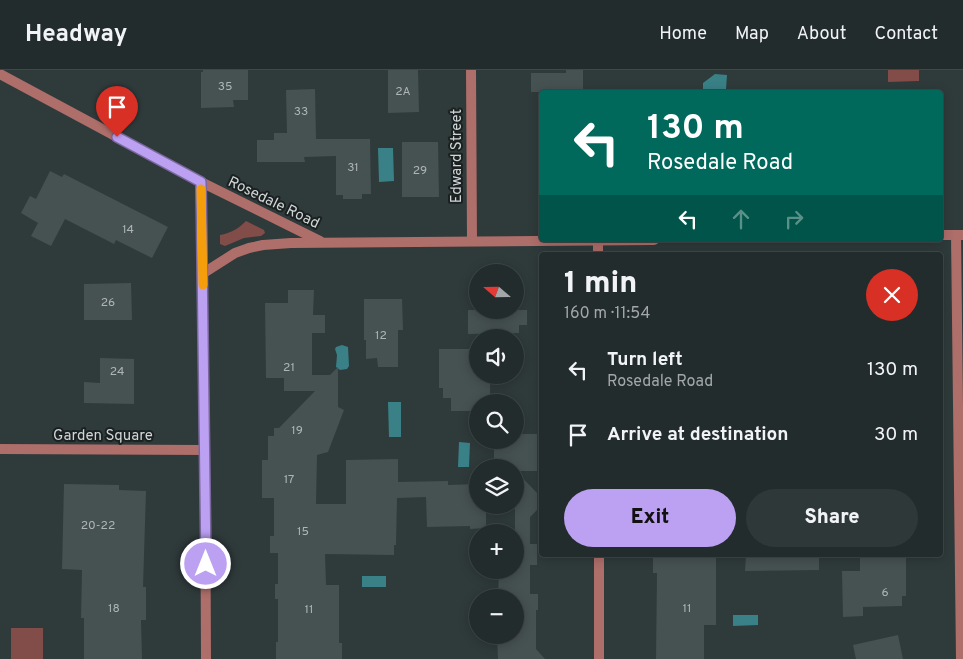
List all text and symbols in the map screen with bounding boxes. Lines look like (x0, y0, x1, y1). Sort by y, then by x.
text: Headway (25, 20, 127, 50)
text: Home (659, 23, 707, 46)
text: Map (735, 23, 769, 46)
text: About (797, 23, 846, 46)
text: Contact (874, 23, 938, 46)
house number: 35 (218, 79, 232, 95)
house number: 2A (395, 84, 411, 100)
pin (96, 86, 138, 137)
icon: arrive (103, 93, 131, 121)
house number: 33 (294, 104, 308, 120)
text: 130 m (647, 107, 744, 151)
street label: Edward Street (448, 109, 467, 203)
icon: left (564, 110, 629, 175)
text: Rosedale Road (647, 150, 793, 177)
house number: 31 (347, 160, 359, 176)
house number: 29 (413, 163, 427, 179)
street label: Rosedale Road (224, 173, 322, 234)
icon: left (674, 205, 702, 233)
icon: ahead (727, 205, 755, 233)
icon: right (780, 205, 808, 233)
house number: 14 (122, 222, 134, 238)
north arrow (469, 264, 524, 319)
map controls (469, 264, 524, 644)
text: 1 min (564, 266, 637, 303)
button: close (866, 269, 918, 321)
house number: 26 (101, 295, 115, 311)
text: 160 m · 11:54 (564, 304, 650, 324)
house number: 12 (375, 328, 387, 344)
button: sound (469, 329, 524, 384)
text: Turn left (607, 348, 683, 372)
icon: left (564, 356, 592, 384)
text: 130 m (867, 358, 918, 382)
house number: 21 (283, 360, 295, 376)
house number: 24 (110, 364, 124, 380)
text: Rosedale Road (607, 372, 713, 392)
button: search (469, 394, 524, 449)
icon: arrive (564, 421, 592, 449)
house number: 19 (291, 423, 303, 439)
text: Arrive at destination (607, 423, 788, 447)
text: 30 m (874, 423, 918, 447)
street label: Garden Square (53, 427, 153, 446)
button: layers (469, 459, 524, 514)
house number: 17 (284, 472, 294, 488)
button: Exit (564, 489, 736, 547)
button: Share (746, 489, 918, 547)
house number: 20-22 (81, 518, 115, 534)
house number: 15 (297, 524, 309, 540)
button: + (469, 524, 524, 579)
position arrow (179, 537, 231, 589)
house number: 6 (881, 585, 889, 601)
button: − (469, 589, 524, 644)
house number: 18 (108, 601, 120, 617)
house number: 11 (683, 601, 691, 617)
house number: 11 (305, 602, 313, 618)

